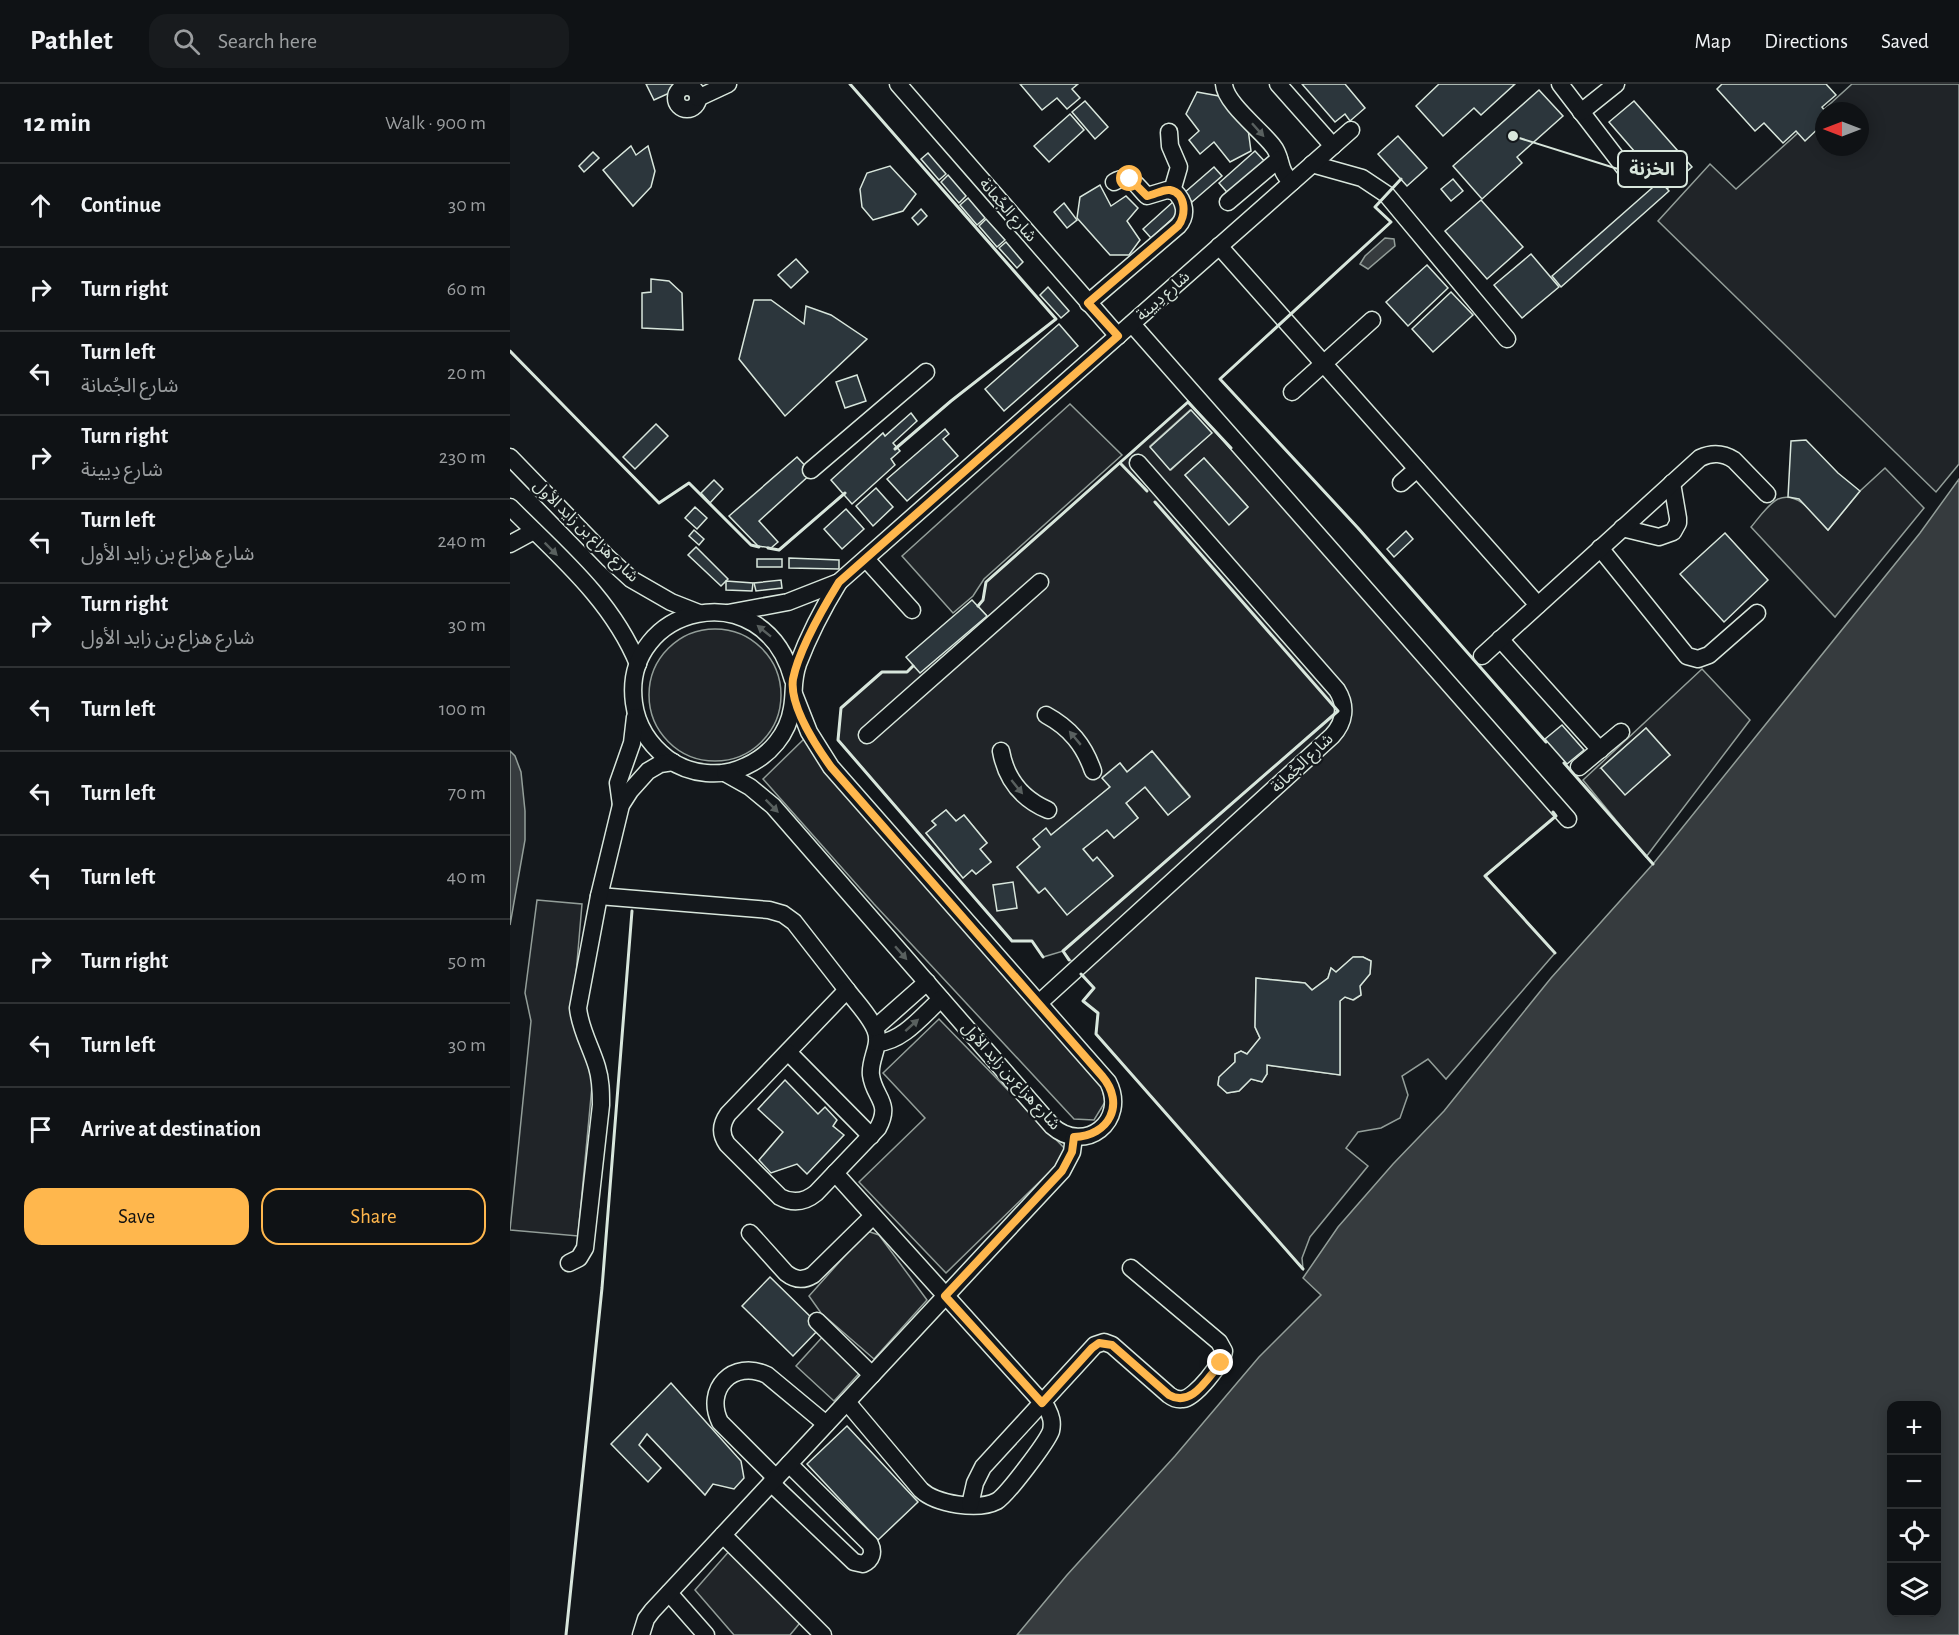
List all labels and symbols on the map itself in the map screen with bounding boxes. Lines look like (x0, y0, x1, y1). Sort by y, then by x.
north arrow (1815, 102, 1869, 156)
one-way arrow (1251, 122, 1265, 136)
callout: الخزنة (1618, 151, 1687, 187)
text: الخزنة (1629, 159, 1675, 180)
route start (1116, 165, 1142, 191)
street label: شارع الجُمانة (973, 175, 1040, 247)
street label: شارع دِيينة (1133, 268, 1195, 327)
street label: شارع هزاع بن زايد الأول (528, 477, 642, 588)
one-way arrow (544, 541, 558, 555)
one-way arrow (756, 624, 772, 637)
one-way arrow (1069, 730, 1082, 746)
street label: شارع الجُمانة (1268, 731, 1339, 798)
one-way arrow (1010, 779, 1023, 795)
one-way arrow (765, 799, 779, 813)
one-way arrow (894, 945, 907, 960)
one-way arrow (904, 1018, 919, 1032)
street label: شارع هزاع بن زايد الأول (956, 1019, 1064, 1136)
route end (1207, 1349, 1233, 1375)

